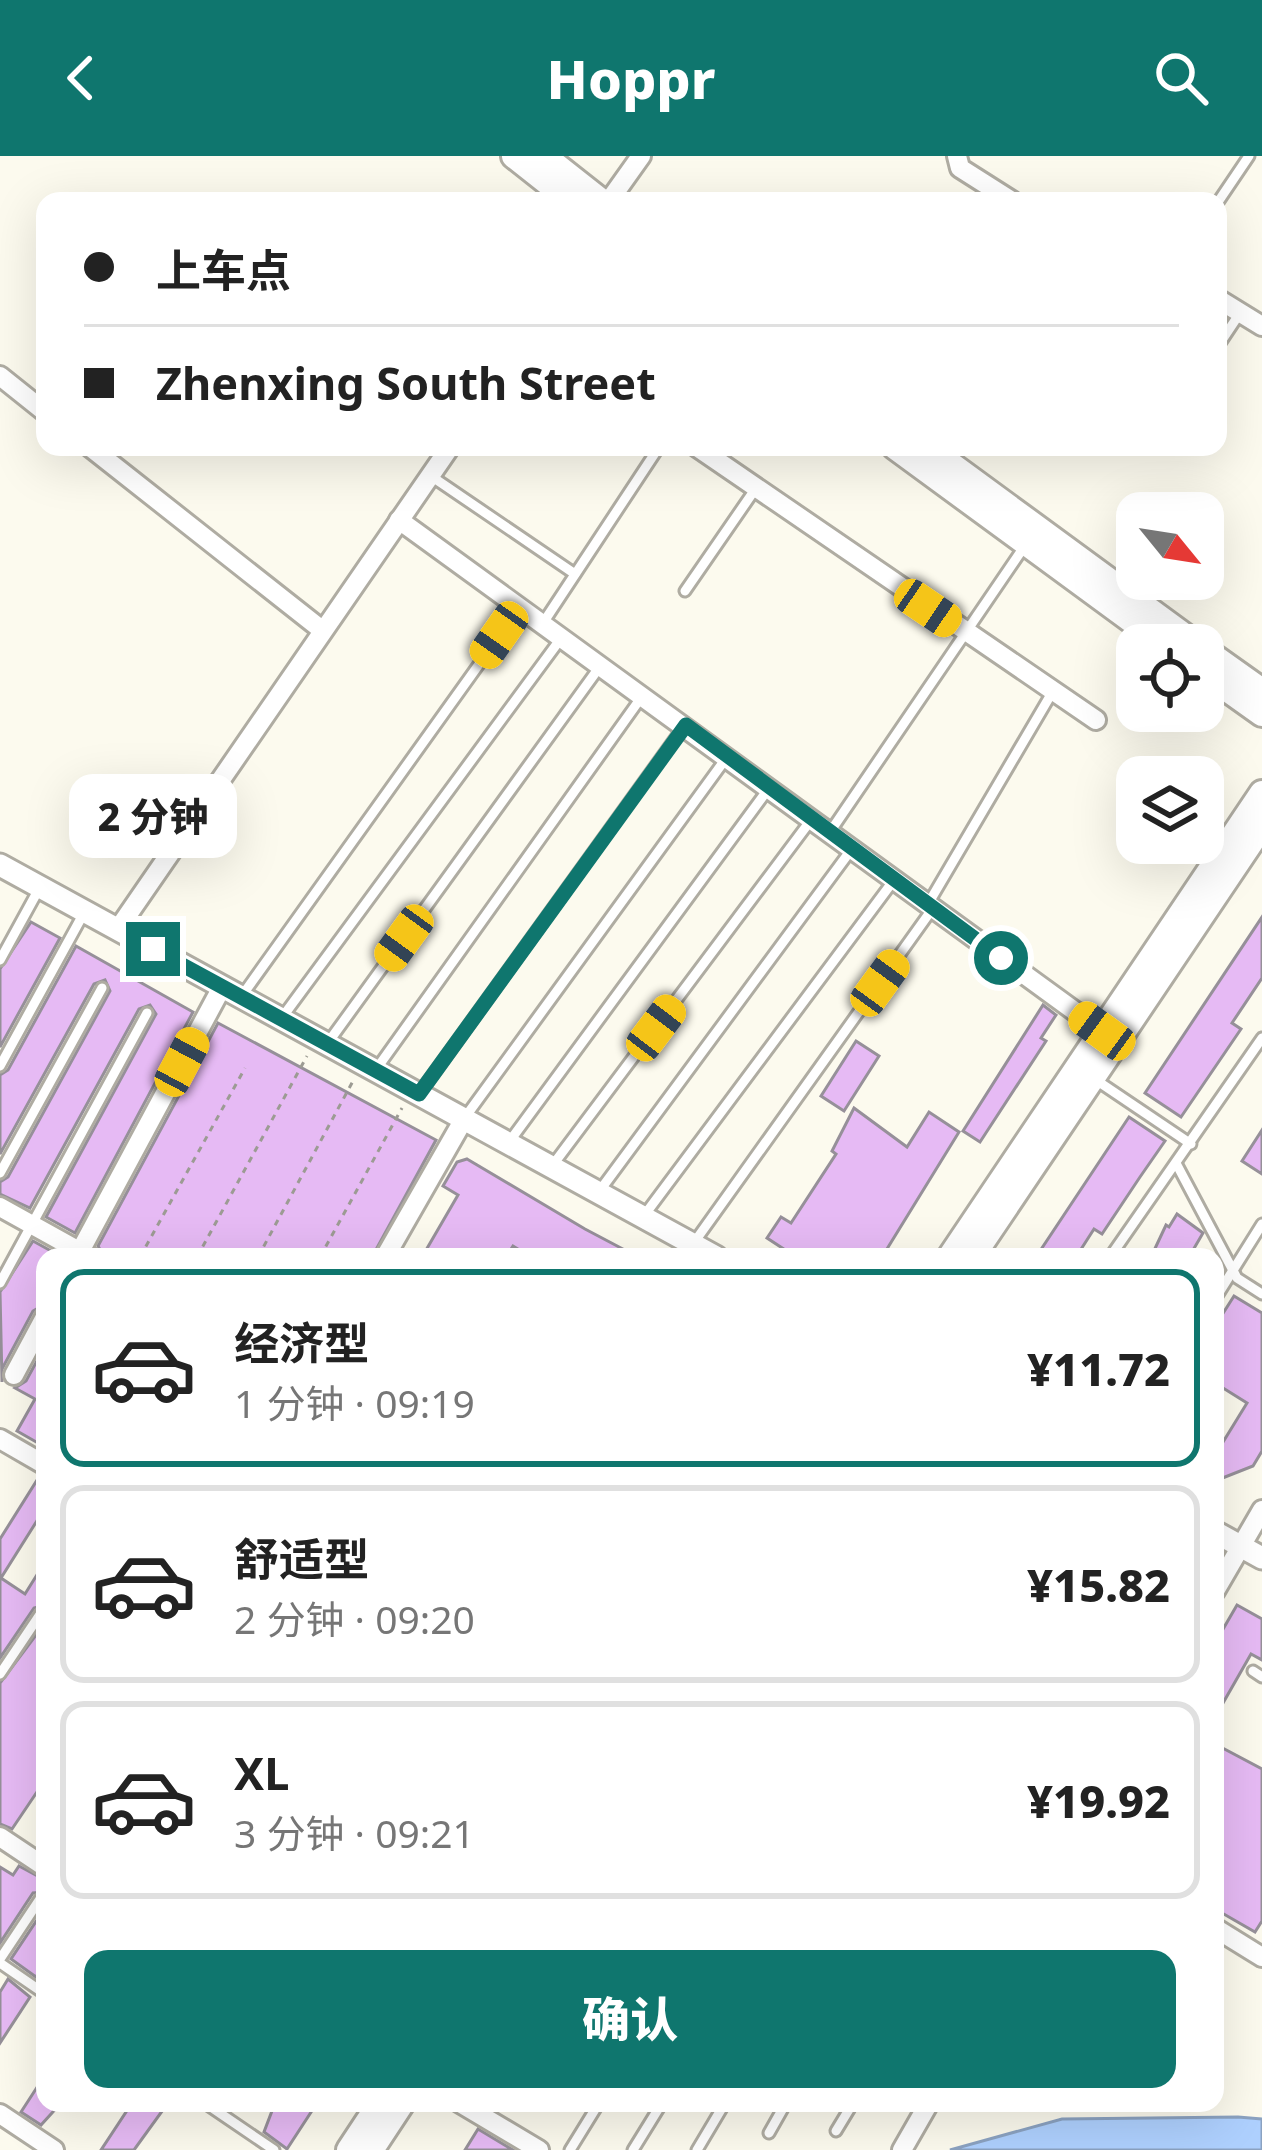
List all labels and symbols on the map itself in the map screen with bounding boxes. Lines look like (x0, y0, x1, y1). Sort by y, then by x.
north arrow (1116, 492, 1224, 600)
car (888, 573, 968, 643)
car (464, 595, 534, 675)
callout: 2 分钟 (69, 775, 237, 859)
car (368, 898, 440, 978)
route end (126, 922, 180, 976)
route start (974, 931, 1028, 985)
car (844, 943, 916, 1023)
car (620, 988, 692, 1068)
car (1062, 995, 1142, 1067)
car (149, 1022, 215, 1102)

